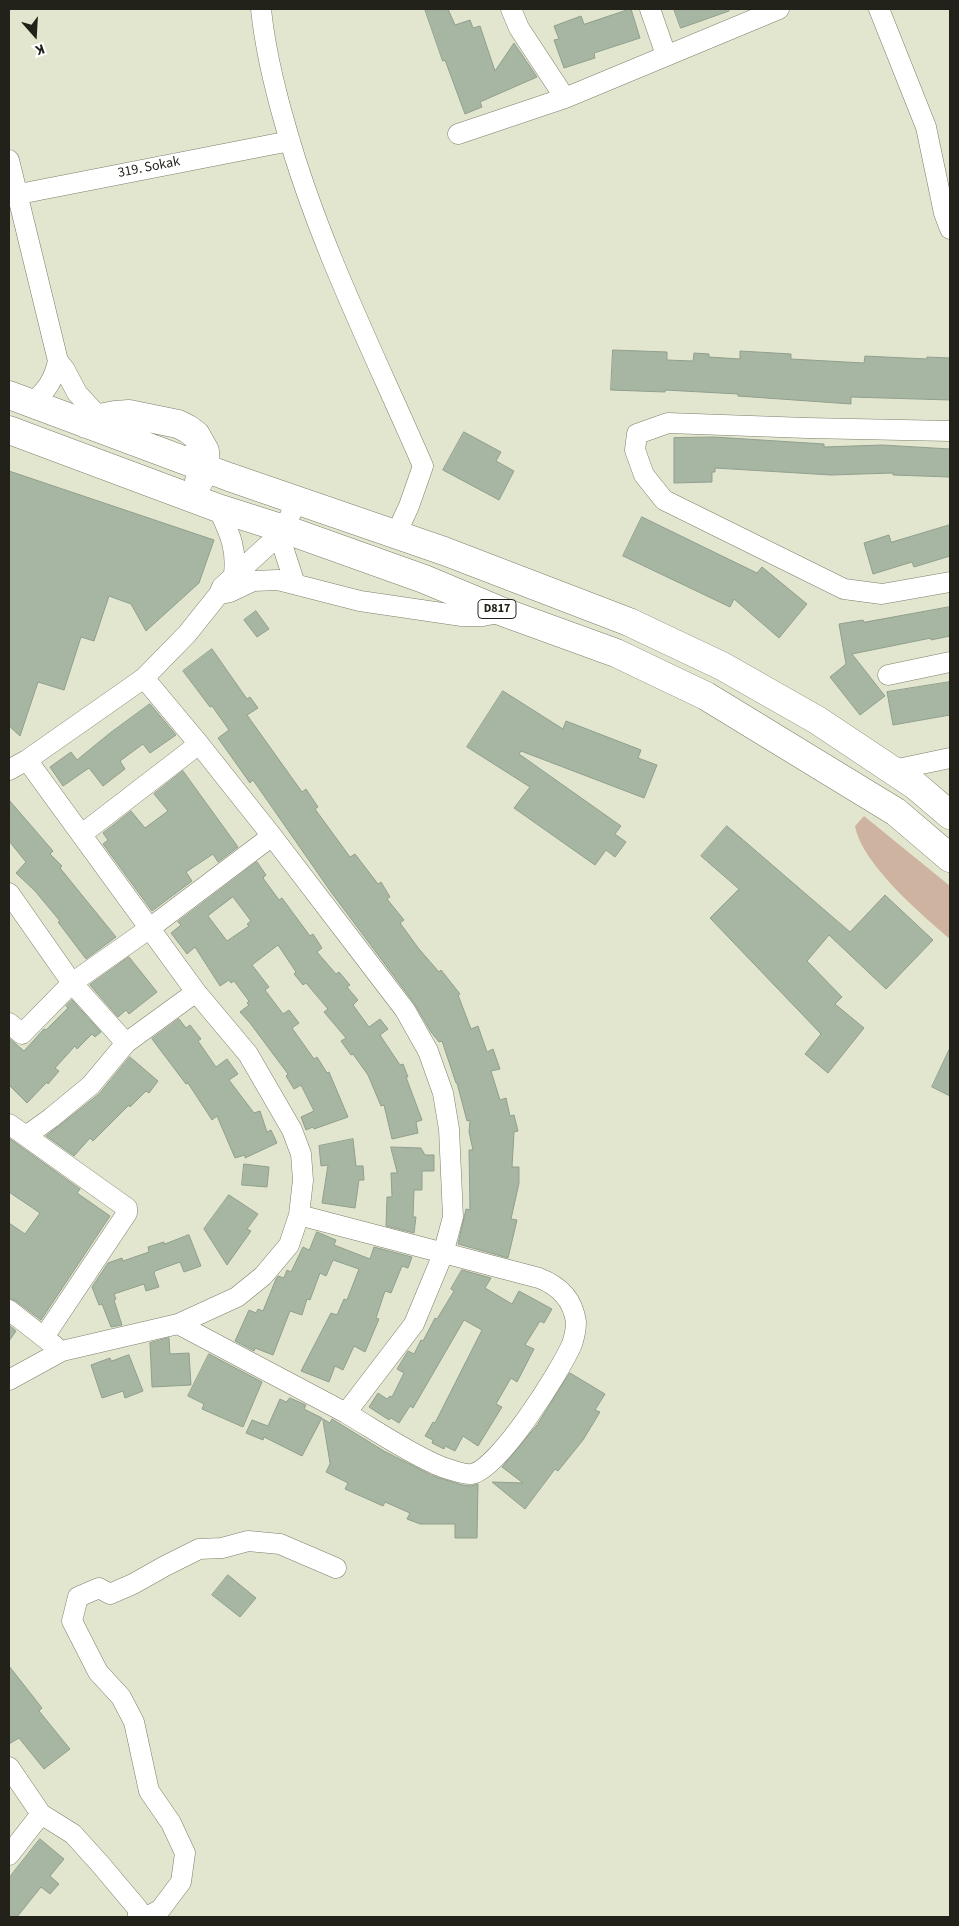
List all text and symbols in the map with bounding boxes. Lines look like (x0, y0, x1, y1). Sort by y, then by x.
north arrow (10, 10, 60, 60)
text: K (33, 38, 47, 60)
street label: 319. Sokak (116, 154, 182, 182)
road number: D817 (478, 600, 516, 618)

